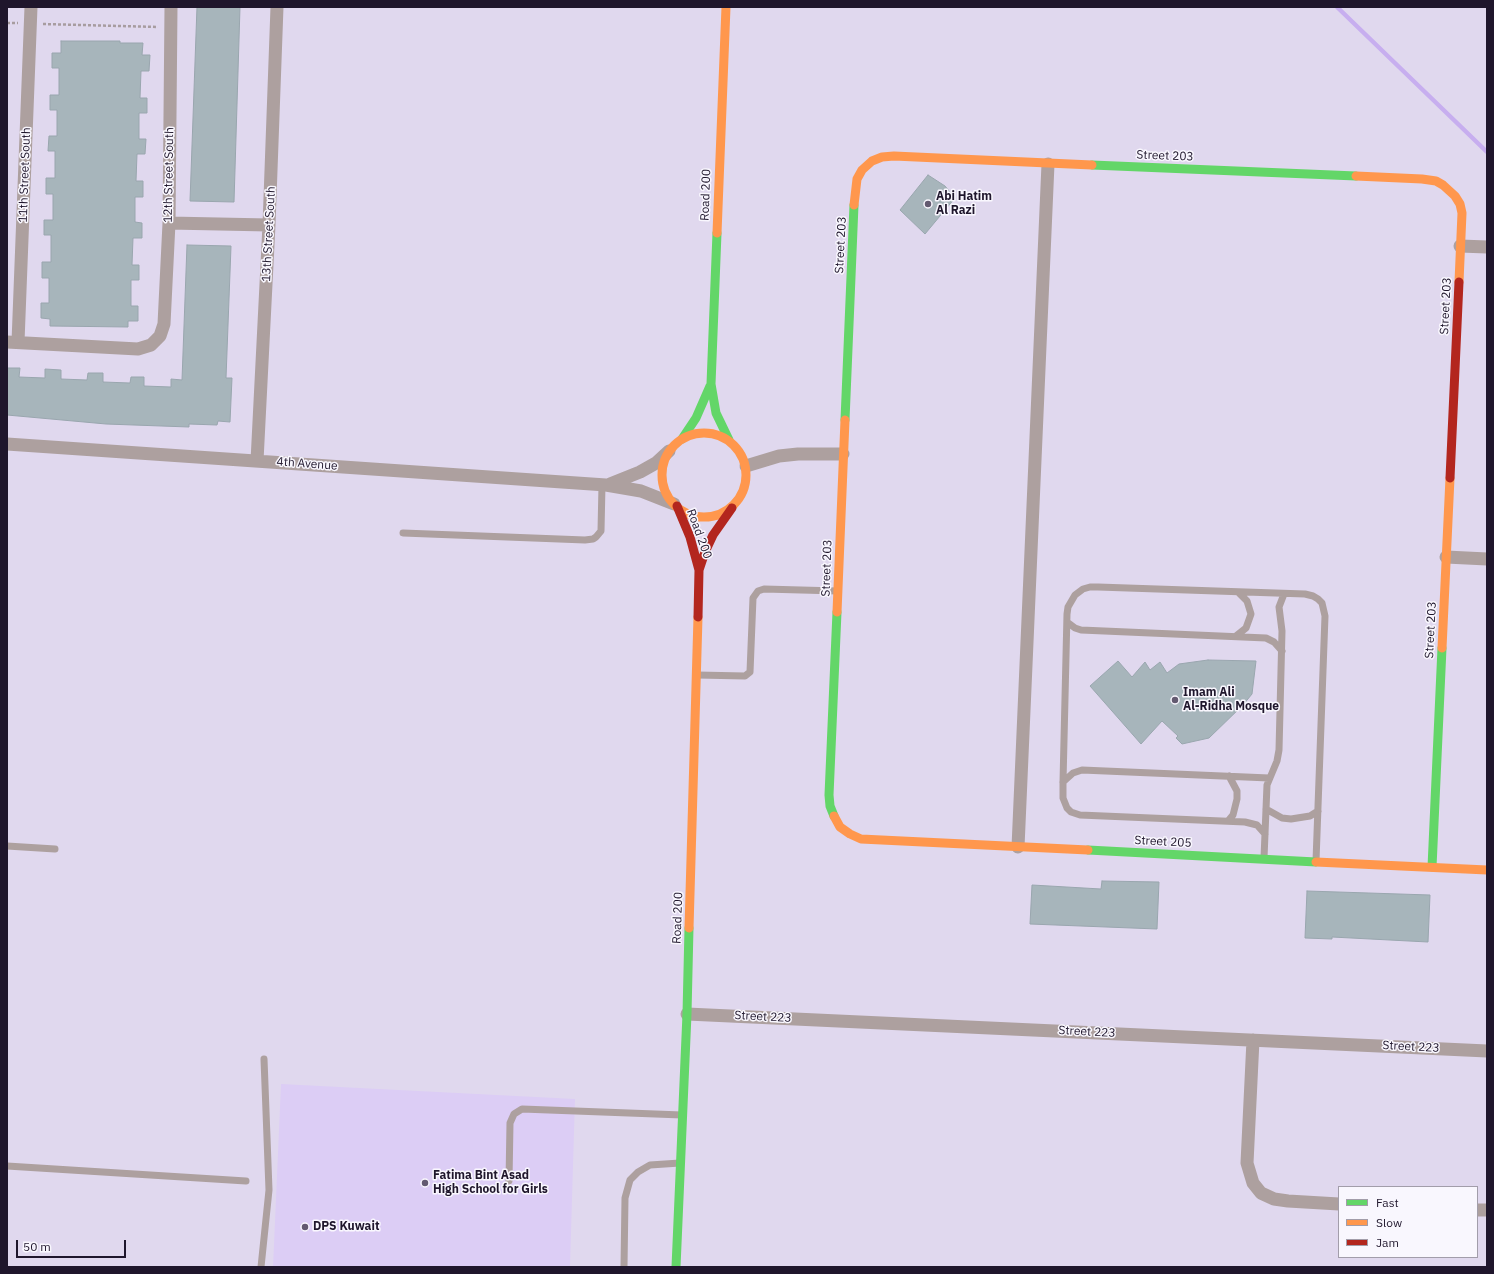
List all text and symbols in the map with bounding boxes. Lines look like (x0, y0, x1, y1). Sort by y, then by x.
street label: 11th Street South (16, 127, 34, 223)
street label: 12th Street South (161, 127, 177, 223)
street label: Street 203 (1136, 148, 1194, 164)
street label: Road 200 (698, 169, 714, 221)
street label: 13th Street South (259, 186, 279, 282)
place label: Abi Hatim Al Razi (936, 190, 992, 218)
marker: Abi Hatim Al Razi (923, 199, 933, 209)
street label: Street 203 (832, 216, 850, 274)
street label: Street 203 (1437, 277, 1455, 335)
street label: 4th Avenue (276, 455, 338, 473)
street label: Road 200 (683, 507, 715, 561)
street label: Street 203 (819, 539, 835, 597)
street label: Street 203 (1422, 601, 1440, 659)
place label: Imam Ali Al-Ridha Mosque (1183, 686, 1279, 714)
marker: Imam Ali Al-Ridha Mosque (1170, 695, 1180, 705)
street label: Street 205 (1134, 833, 1192, 851)
street label: Road 200 (670, 892, 686, 944)
street label: Street 223 (734, 1008, 792, 1026)
street label: Street 223 (1058, 1023, 1116, 1041)
street label: Street 223 (1382, 1038, 1440, 1056)
place label: Fatima Bint Asad High School for Girls (433, 1169, 548, 1197)
marker: Fatima Bint Asad High School for Girls (420, 1178, 430, 1188)
legend (1338, 1186, 1478, 1258)
text: Fast (1376, 1195, 1399, 1210)
text: Slow (1376, 1215, 1402, 1230)
place label: DPS Kuwait (313, 1220, 379, 1234)
marker: DPS Kuwait (300, 1222, 310, 1232)
scale bar (18, 1232, 128, 1258)
text: Jam (1376, 1235, 1399, 1250)
text: 50 m (23, 1239, 51, 1254)

